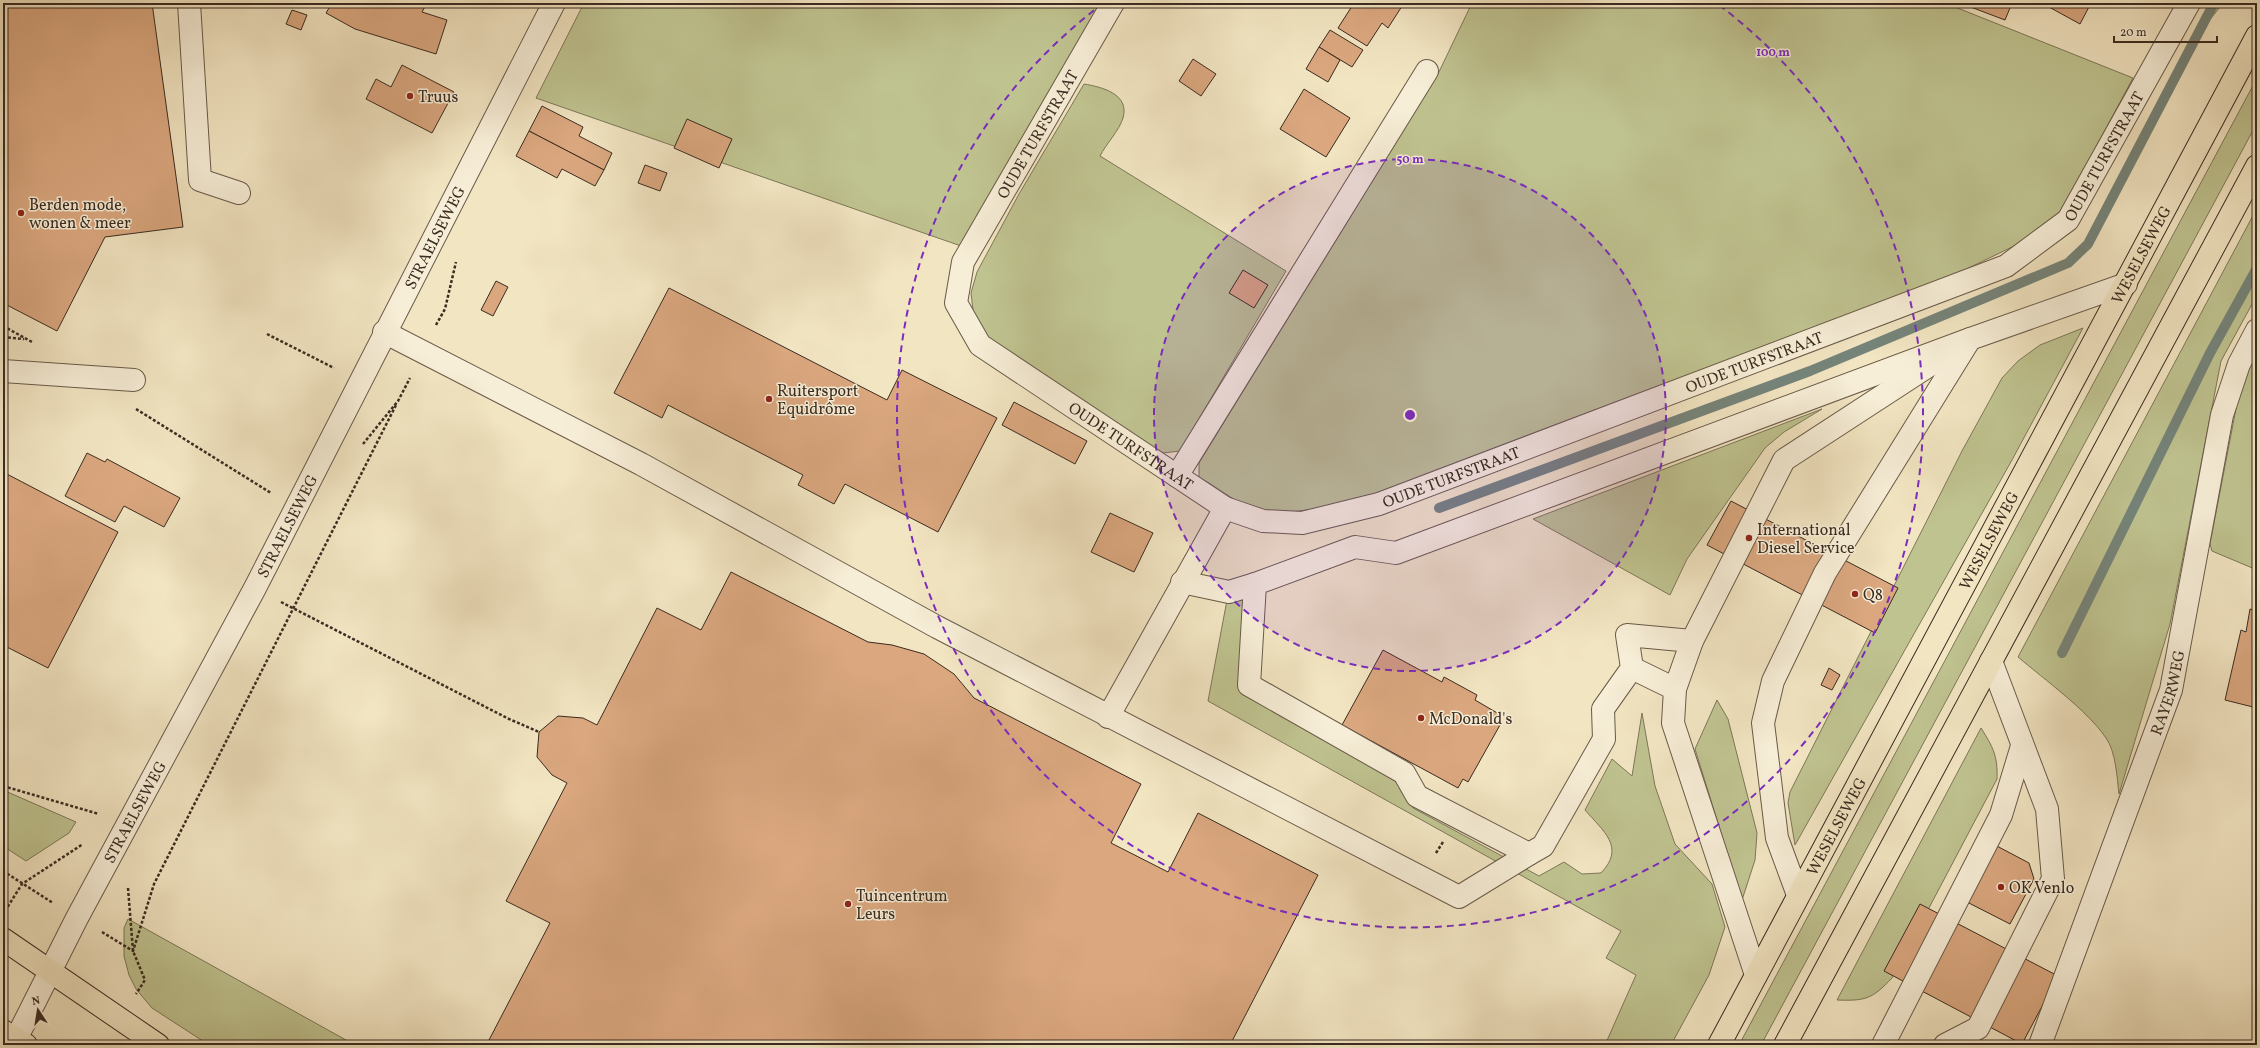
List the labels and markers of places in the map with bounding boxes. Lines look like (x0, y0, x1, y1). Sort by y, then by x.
place label: Truus (418, 87, 458, 109)
marker: Truus (405, 91, 415, 101)
place label: Berden mode, wonen & meer (29, 195, 131, 235)
marker: Berden mode, wonen & meer (16, 208, 26, 218)
place label: Ruitersport Equidrôme (777, 381, 859, 421)
marker: Ruitersport Equidrôme (764, 394, 774, 404)
centre of rings (1403, 408, 1417, 422)
place label: International Diesel Service (1757, 520, 1855, 560)
marker: International Diesel Service (1744, 533, 1754, 543)
place label: Q8 (1863, 585, 1883, 607)
marker: Q8 (1850, 589, 1860, 599)
place label: McDonald's (1429, 709, 1512, 731)
marker: McDonald's (1416, 713, 1426, 723)
place label: OK Venlo (2009, 878, 2074, 900)
marker: OK Venlo (1996, 882, 2006, 892)
place label: Tuincentrum Leurs (856, 886, 948, 926)
marker: Tuincentrum Leurs (843, 899, 853, 909)

